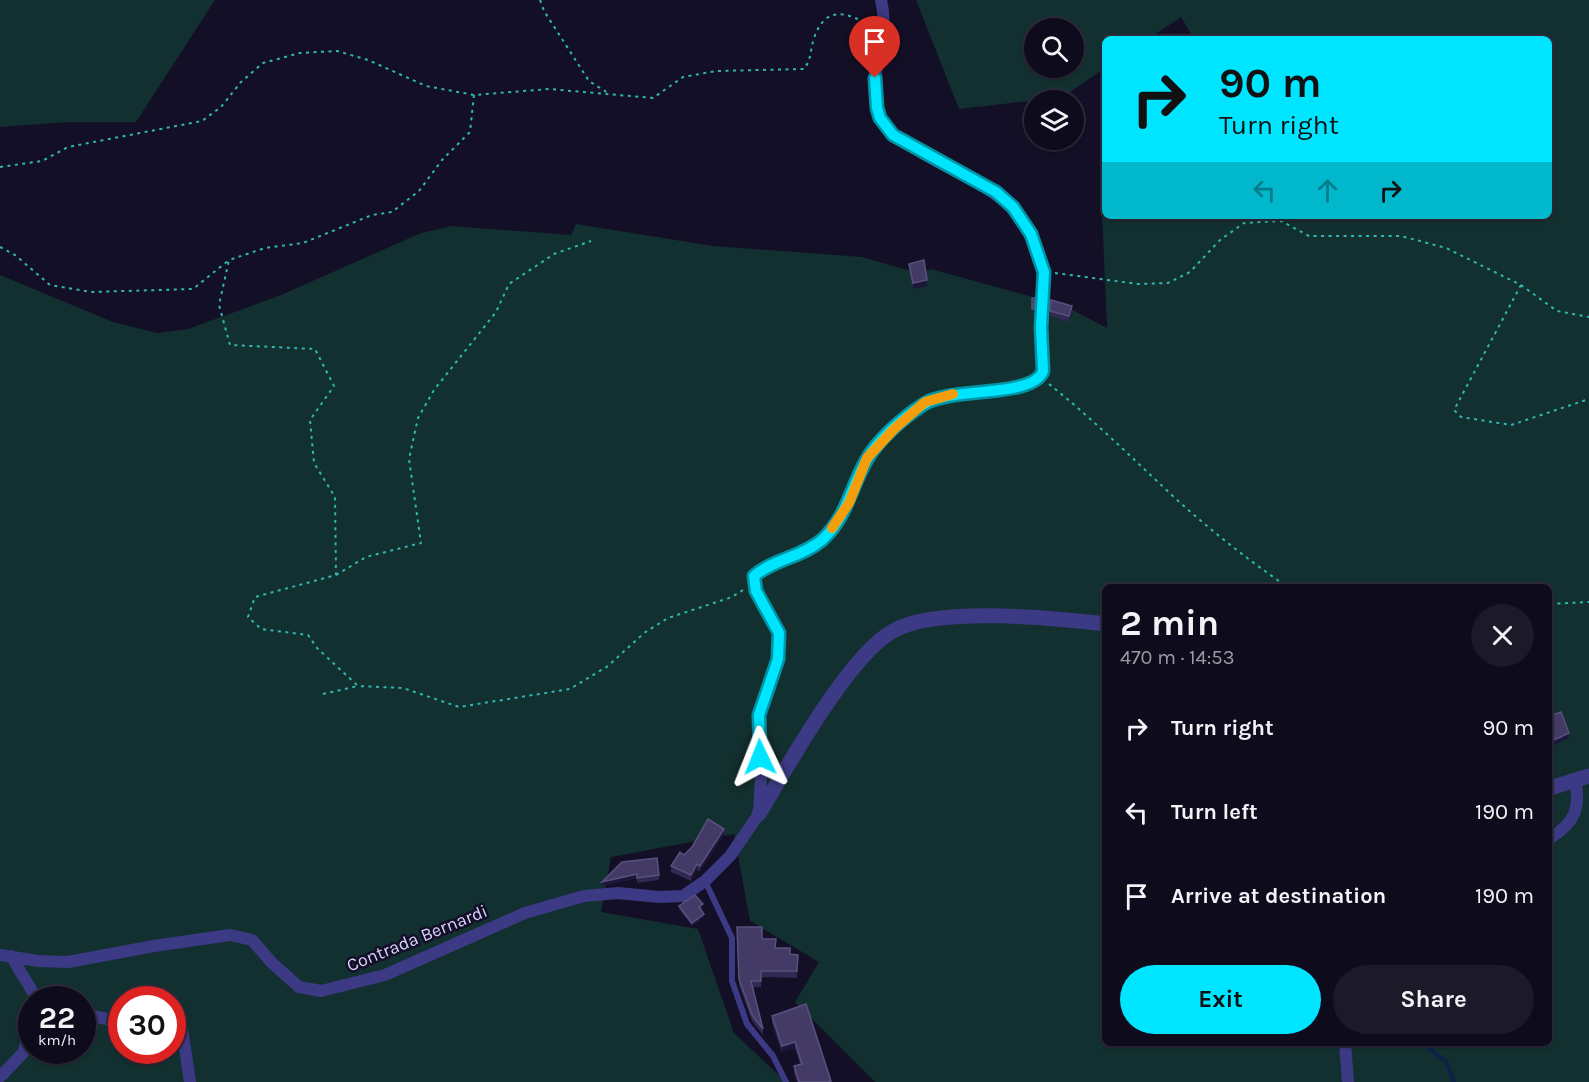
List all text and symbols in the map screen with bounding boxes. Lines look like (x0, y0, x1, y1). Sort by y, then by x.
pin (849, 16, 900, 78)
map controls (1024, 18, 1084, 150)
button: search (1024, 18, 1084, 78)
icon: arrive (858, 25, 891, 58)
text: 90 m (1219, 58, 1322, 108)
icon: right (1120, 60, 1198, 138)
button: layers (1024, 90, 1084, 150)
text: Turn right (1219, 109, 1339, 141)
icon: left (1248, 174, 1281, 207)
icon: ahead (1311, 174, 1344, 207)
icon: right (1374, 174, 1407, 207)
text: 2 min (1120, 602, 1219, 644)
button: close (1471, 604, 1534, 667)
text: 470 m · 14:53 (1120, 646, 1234, 669)
icon: right (1120, 712, 1153, 745)
text: Turn right (1171, 715, 1274, 741)
text: 90 m (1482, 715, 1534, 741)
position arrow (728, 725, 792, 789)
icon: left (1120, 796, 1153, 829)
text: Turn left (1171, 799, 1258, 825)
text: 190 m (1475, 799, 1534, 825)
icon: arrive (1120, 880, 1153, 913)
text: Arrive at destination (1171, 883, 1386, 909)
text: 190 m (1475, 883, 1534, 909)
street label: Contrada Bernardi (343, 900, 491, 976)
button: Exit (1120, 965, 1321, 1034)
button: Share (1333, 965, 1534, 1034)
speed limit sign: 30 (108, 986, 186, 1064)
text: 22 (39, 1000, 75, 1036)
text: km/h (38, 1031, 76, 1049)

